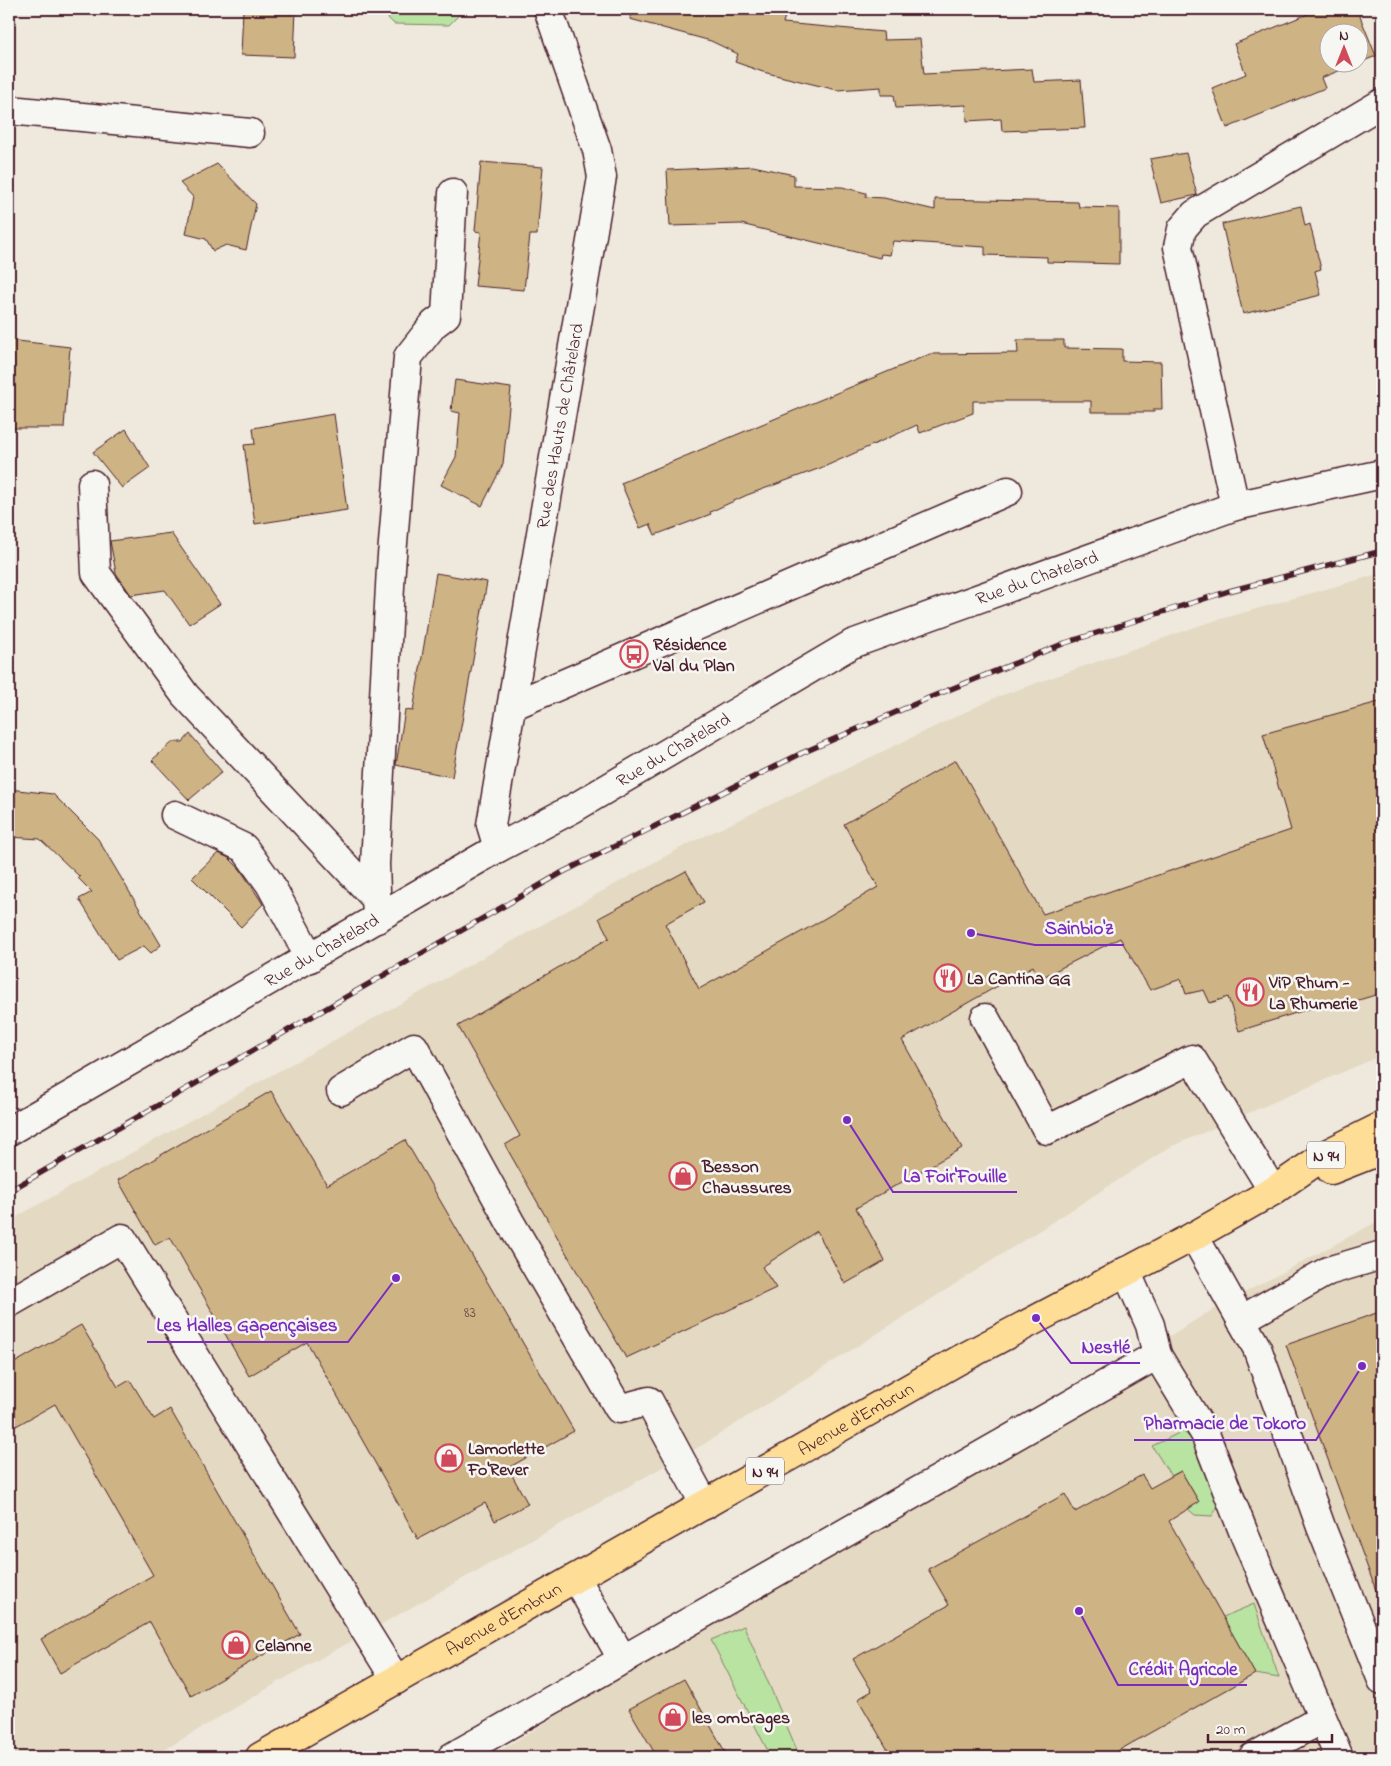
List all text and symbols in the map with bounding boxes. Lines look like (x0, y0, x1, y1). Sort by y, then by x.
north arrow (1318, 22, 1368, 72)
text: N (1339, 26, 1349, 47)
street label: Rue des Hauts de Châtelard (531, 321, 592, 531)
street label: Rue du Chatelard (973, 545, 1102, 613)
place label: Résidence Val du Plan (652, 633, 735, 680)
bus stop icon: Résidence Val du Plan (619, 639, 649, 669)
street label: Rue du Chatelard (612, 707, 736, 795)
street label: Rue du Chatelard (260, 908, 385, 995)
callout: Sainbio'z (1035, 911, 1124, 945)
text: Sainbio'z (1045, 916, 1114, 943)
restaurant icon: La Cantina GG (933, 963, 963, 993)
place label: La Cantina GG (967, 967, 1071, 993)
place label: ViP Rhum - La Rhumerie (1268, 971, 1358, 1018)
restaurant icon: ViP Rhum - La Rhumerie (1235, 977, 1265, 1007)
road number: N 94 (1307, 1142, 1345, 1168)
place label: Besson Chaussures (701, 1155, 792, 1202)
callout: La Foir'Fouille (893, 1158, 1017, 1192)
shop icon: Besson Chaussures (668, 1161, 698, 1191)
text: La Foir'Fouille (903, 1164, 1007, 1191)
house number: 83 (464, 1302, 476, 1324)
callout: Les Halles Gapençaises (147, 1308, 348, 1342)
text: Les Halles Gapençaises (157, 1313, 338, 1340)
callout: Nestlé (1071, 1329, 1140, 1363)
text: Nestlé (1081, 1335, 1131, 1362)
street label: Avenue d'Embrun (794, 1377, 919, 1464)
callout: Pharmacie de Tokoro (1134, 1406, 1316, 1440)
text: Pharmacie de Tokoro (1144, 1411, 1306, 1438)
place label: Lamorlette Fo'Rever (467, 1437, 545, 1484)
shop icon: Lamorlette Fo'Rever (434, 1443, 464, 1473)
road number: N 94 (746, 1458, 784, 1484)
street label: Avenue d'Embrun (442, 1577, 567, 1664)
shop icon: Celanne (221, 1630, 251, 1660)
place label: Celanne (255, 1634, 312, 1660)
callout: Crédit Agricole (1118, 1651, 1247, 1685)
text: Crédit Agricole (1128, 1657, 1238, 1686)
shop icon: les ombrages (658, 1702, 688, 1732)
place label: les ombrages (692, 1706, 790, 1733)
scale bar (1208, 1711, 1332, 1743)
text: 20 m (1216, 1719, 1246, 1741)

